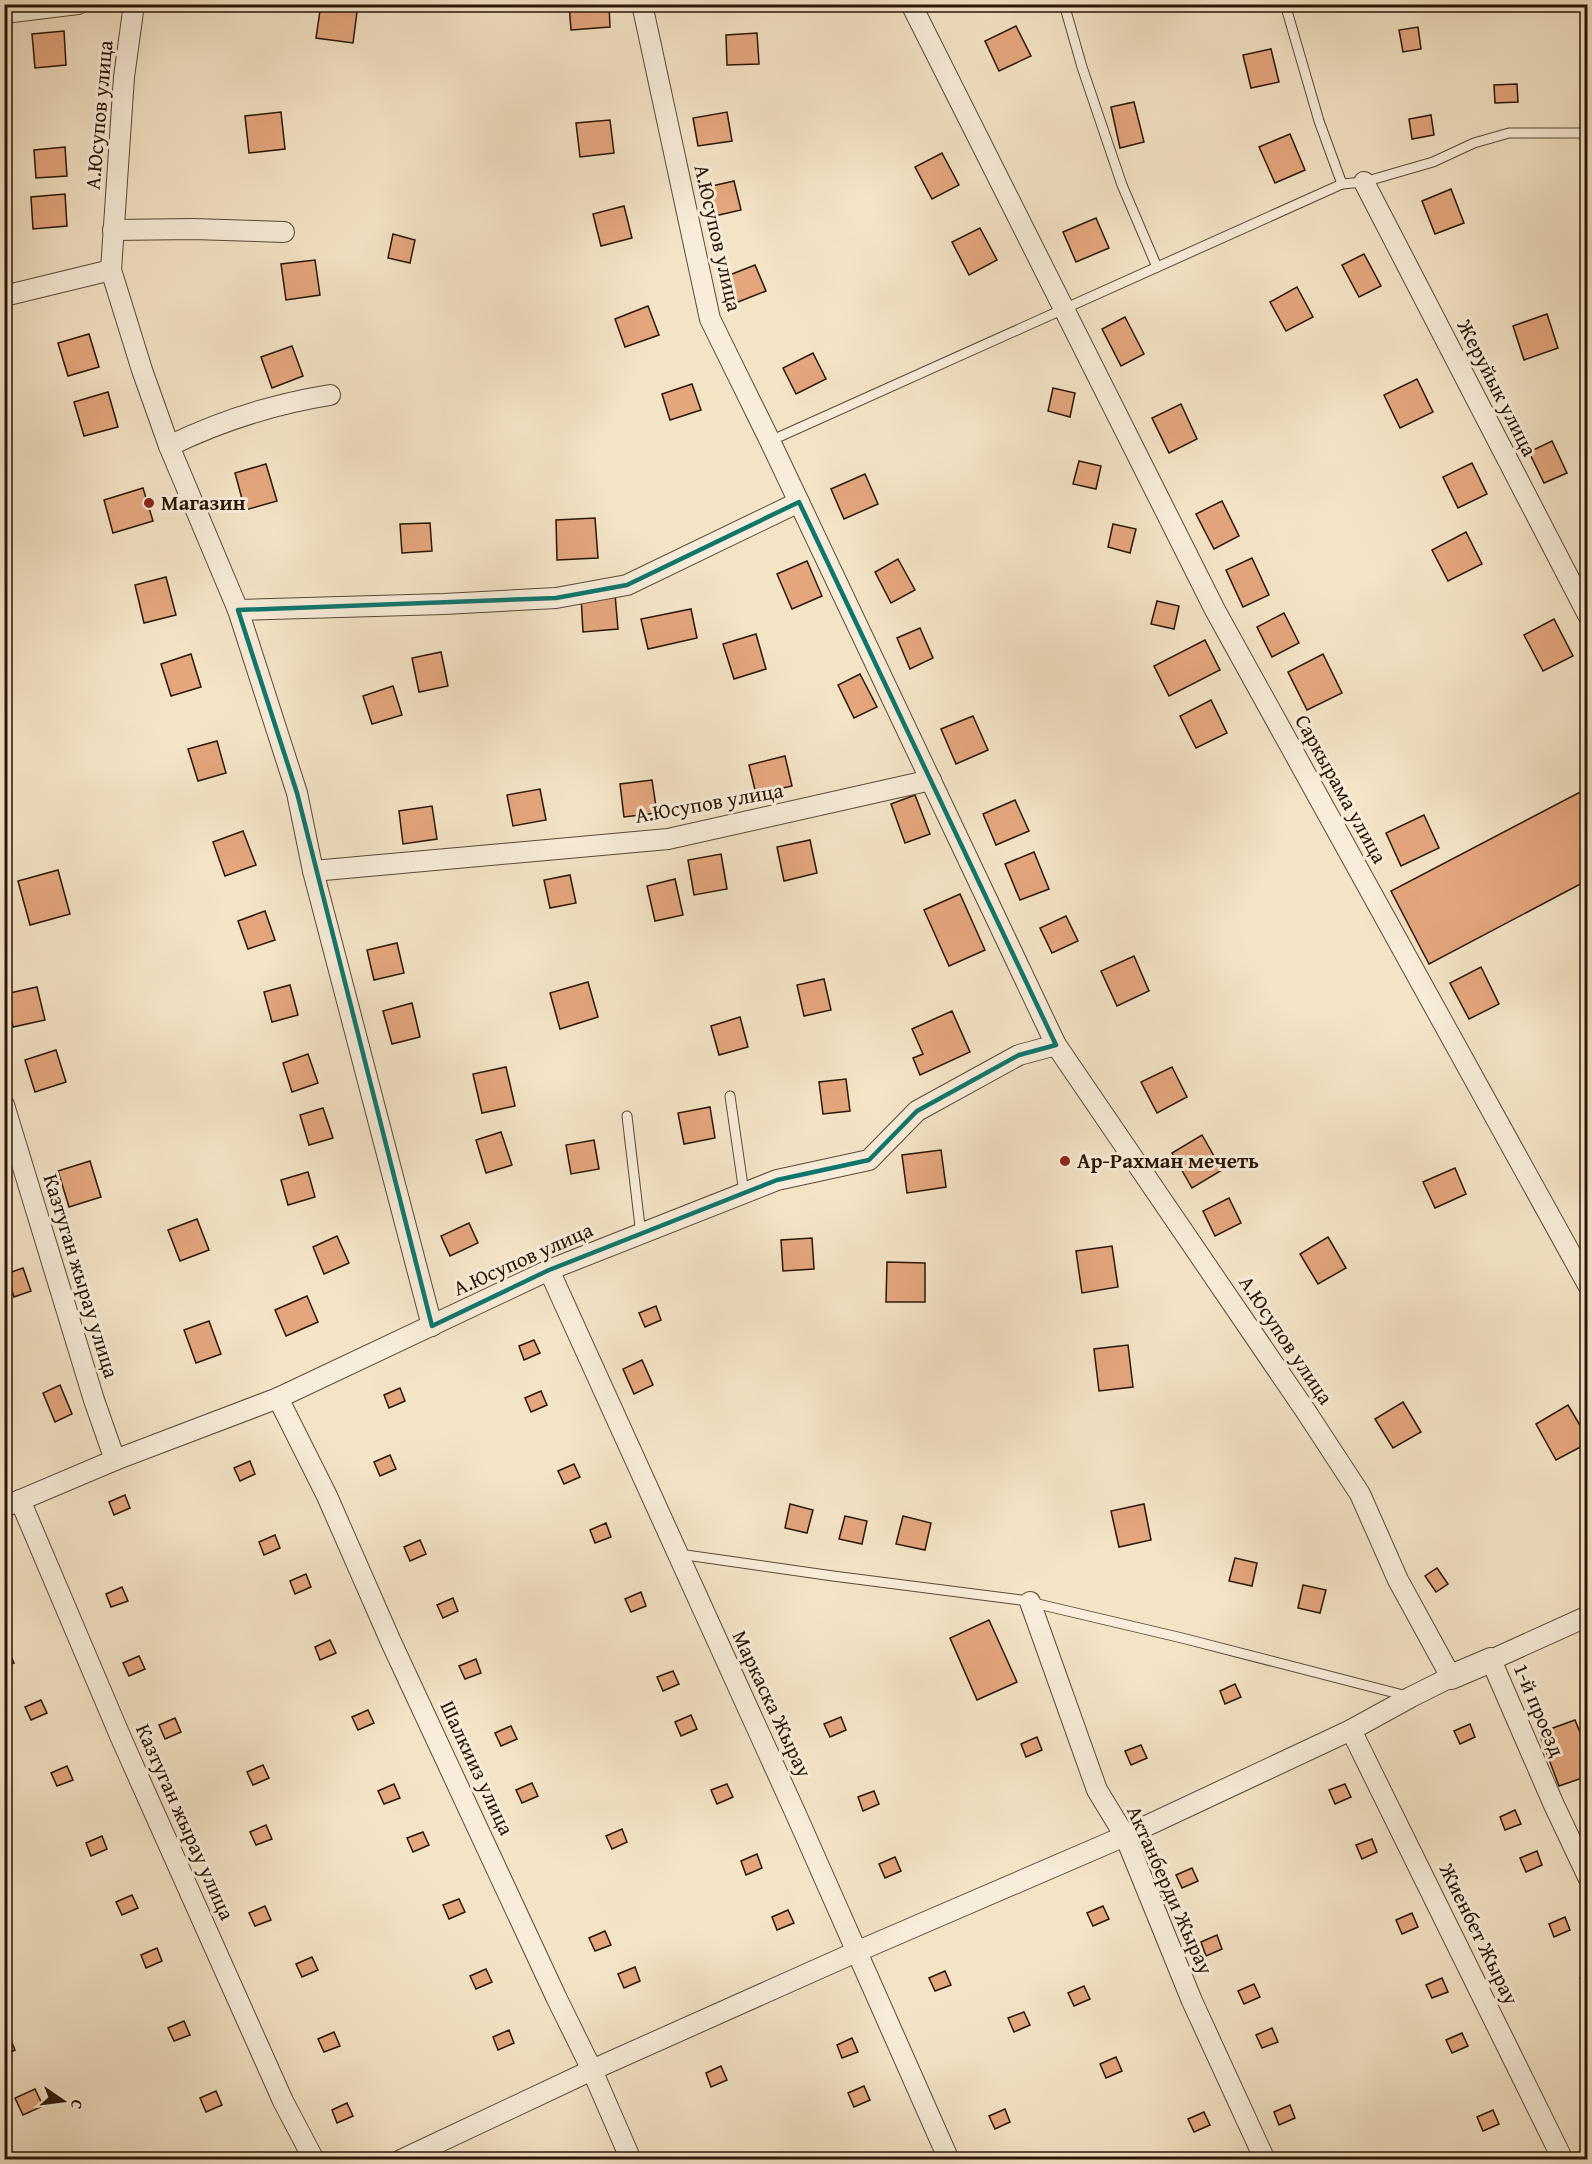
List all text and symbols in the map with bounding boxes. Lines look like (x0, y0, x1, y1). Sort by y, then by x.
street label: А.Юсупов улица (77, 39, 120, 191)
street label: А.Юсупов улица (687, 161, 750, 314)
street label: Жеруйык улица (1449, 313, 1545, 462)
place label: Магазин (161, 487, 246, 518)
marker: Магазин (142, 496, 156, 510)
street label: Саркырама улица (1288, 709, 1395, 869)
street label: А.Юсупов улица (632, 774, 785, 831)
place label: Ар-Рахман мечеть (1077, 1145, 1259, 1176)
marker: Ар-Рахман мечеть (1058, 1154, 1072, 1168)
street label: Казтуган жырау улица (36, 1170, 127, 1382)
street label: А.Юсупов улица (448, 1214, 598, 1303)
street label: А.Юсупов улица (1232, 1269, 1341, 1411)
street label: Маркаска Жырау (725, 1625, 820, 1783)
street label: 1-й проезд (1506, 1658, 1573, 1762)
street label: Шалкииз улица (433, 1695, 522, 1840)
street label: Казтуган жырау улица (128, 1719, 243, 1925)
street label: Актанберди Жырау (1119, 1800, 1222, 1979)
street label: Жиенбет Жырау (1431, 1857, 1527, 2010)
north arrow (33, 2071, 93, 2131)
text: С (65, 2097, 90, 2112)

